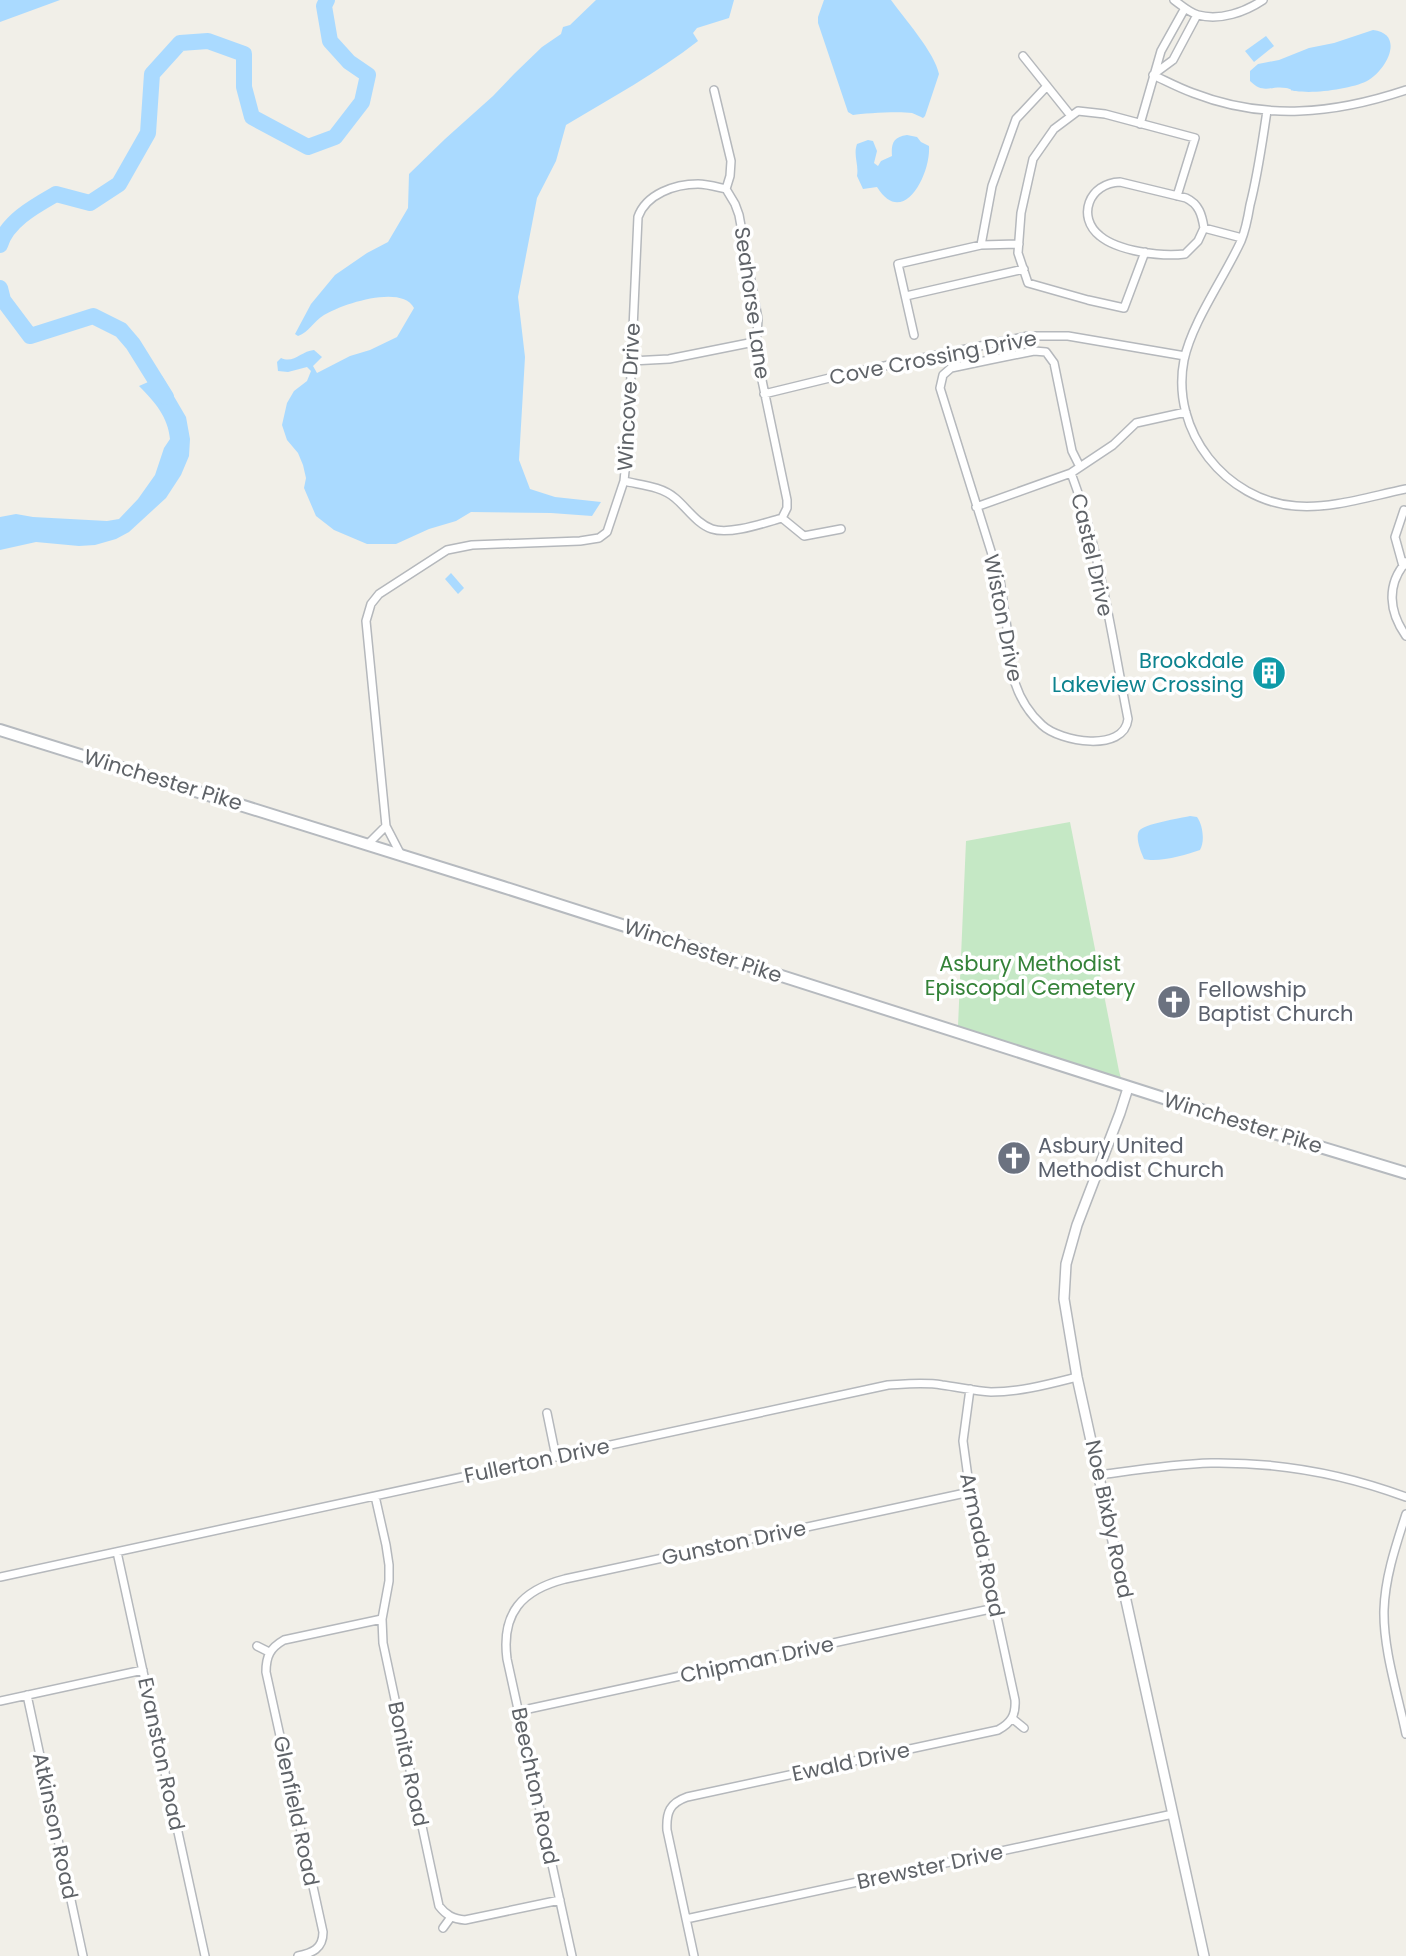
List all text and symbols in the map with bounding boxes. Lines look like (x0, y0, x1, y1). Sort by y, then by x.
street label: Seahorse Lane (727, 225, 778, 381)
street label: Wincove Drive (610, 322, 647, 472)
street label: Cove Crossing Drive (827, 323, 1039, 392)
street label: Castel Drive (1064, 490, 1121, 619)
street label: Wiston Drive (977, 552, 1030, 684)
place label: Brookdale Lakeview Crossing (1052, 646, 1244, 699)
building icon: Brookdale Lakeview Crossing (1250, 654, 1288, 692)
street label: Winchester Pike (80, 742, 246, 817)
street label: Winchester Pike (620, 911, 786, 990)
park label: Asbury Methodist Episcopal Cemetery (925, 949, 1135, 1002)
place label: Fellowship Baptist Church (1198, 975, 1353, 1028)
church icon: Fellowship Baptist Church (1155, 983, 1193, 1021)
street label: Winchester Pike (1160, 1085, 1326, 1160)
place label: Asbury United Methodist Church (1038, 1131, 1224, 1184)
church icon: Asbury United Methodist Church (995, 1139, 1033, 1177)
street label: Fullerton Drive (461, 1431, 612, 1490)
street label: Noe Bixby Road (1079, 1437, 1140, 1601)
street label: Armada Road (953, 1470, 1012, 1620)
street label: Gunston Drive (659, 1513, 809, 1572)
street label: Chipman Drive (677, 1629, 836, 1690)
street label: Evanston Road (131, 1675, 192, 1833)
street label: Bonita Road (381, 1699, 436, 1829)
street label: Beechton Road (505, 1705, 566, 1867)
street label: Glenfield Road (266, 1733, 327, 1889)
street label: Ewald Drive (789, 1735, 913, 1788)
street label: Atkinson Road (26, 1750, 85, 1902)
street label: Brewster Drive (854, 1837, 1006, 1896)

